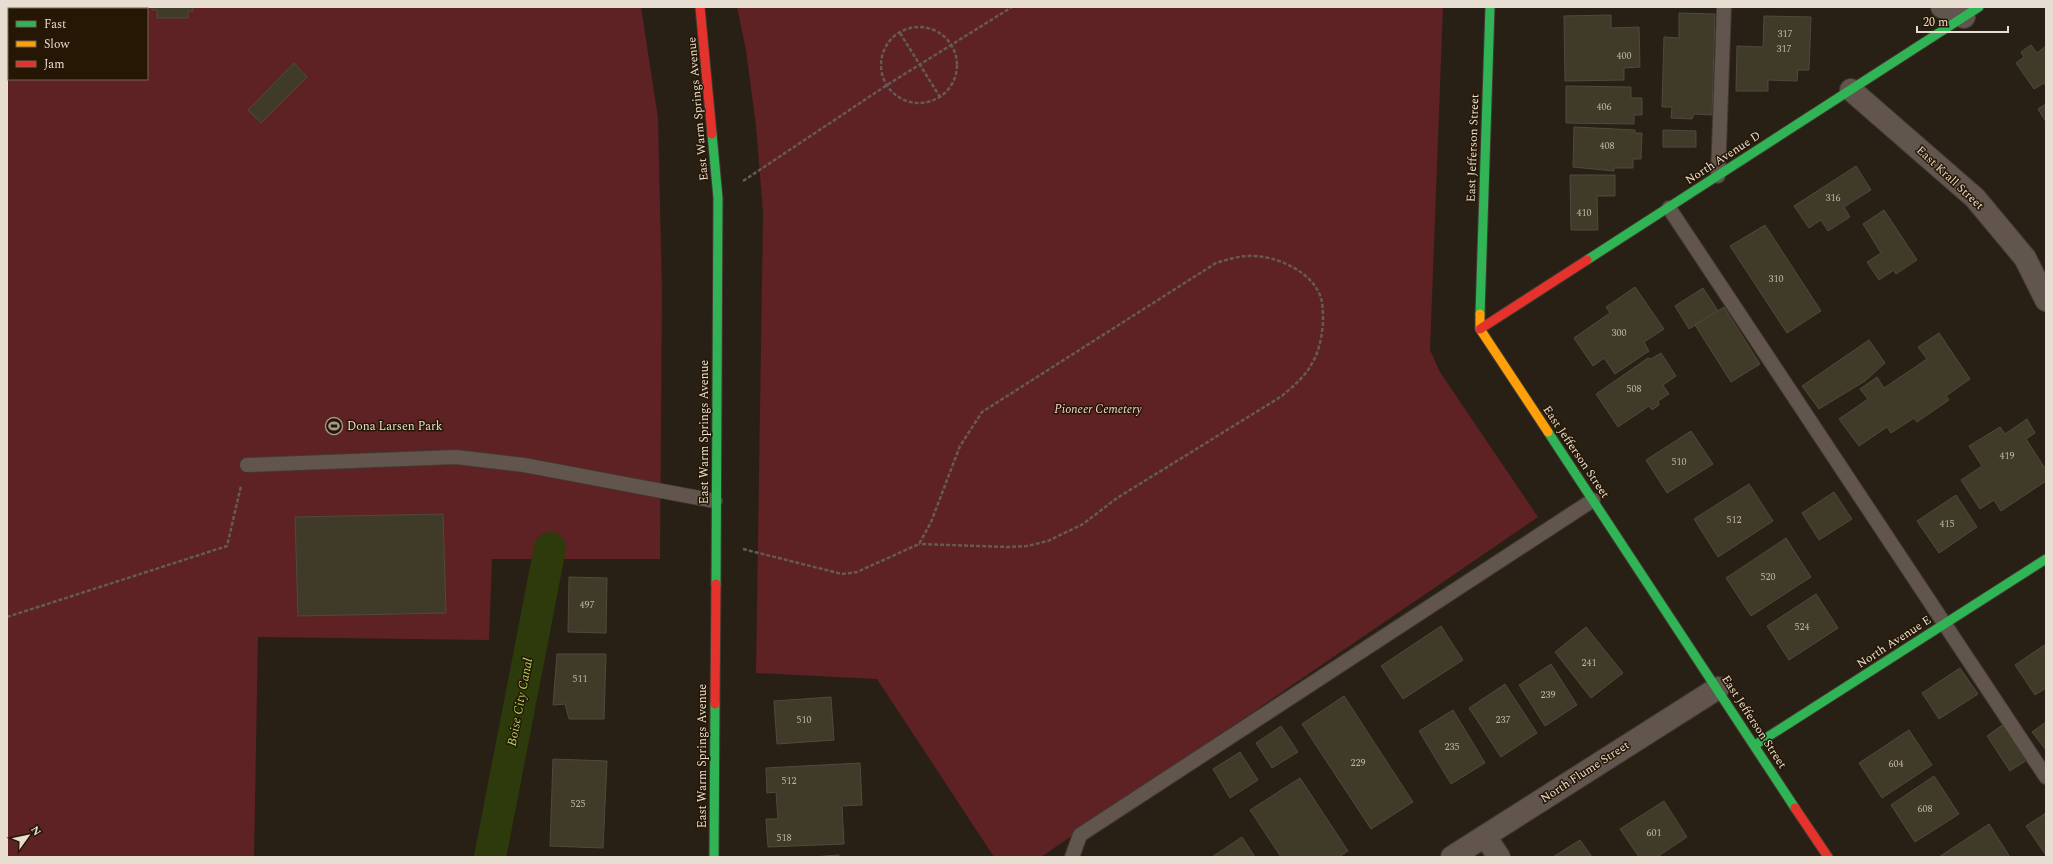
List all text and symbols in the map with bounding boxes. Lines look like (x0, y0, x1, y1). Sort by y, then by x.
legend (8, 8, 148, 80)
scale bar (1917, 8, 2008, 34)
text: 20 m (1923, 13, 1948, 32)
text: Fast (44, 15, 66, 34)
house number: 317 (1778, 26, 1793, 42)
text: Slow (44, 35, 70, 54)
street label: East Warm Springs Avenue (682, 36, 714, 182)
house number: 317 (1777, 41, 1792, 57)
house number: 400 (1617, 48, 1632, 64)
text: Jam (44, 55, 65, 74)
street label: East Jefferson Street (1462, 94, 1484, 202)
house number: 406 (1597, 99, 1612, 115)
street label: North Avenue D (1681, 126, 1765, 190)
house number: 408 (1600, 138, 1615, 154)
street label: East Krall Street (1912, 141, 1988, 215)
house number: 316 (1826, 190, 1841, 206)
house number: 410 (1577, 205, 1592, 221)
house number: 310 (1769, 271, 1784, 287)
house number: 300 (1612, 325, 1627, 341)
street label: East Warm Springs Avenue (695, 360, 714, 504)
house number: 508 (1627, 381, 1642, 397)
park label: Pioneer Cemetery (1054, 400, 1142, 419)
street label: East Jefferson Street (1538, 402, 1614, 502)
sports icon: Dona Larsen Park (324, 416, 344, 436)
place label: Dona Larsen Park (347, 417, 443, 436)
house number: 419 (2000, 448, 2015, 464)
house number: 510 (1672, 454, 1687, 470)
house number: 512 (1727, 512, 1742, 528)
house number: 415 (1940, 516, 1955, 532)
house number: 520 (1761, 569, 1776, 585)
house number: 497 (580, 597, 595, 613)
street label: North Avenue E (1853, 611, 1935, 673)
house number: 524 (1795, 619, 1810, 635)
house number: 241 (1582, 655, 1597, 671)
water label: Boise City Canal (502, 656, 538, 748)
house number: 511 (573, 671, 588, 687)
street label: East Jefferson Street (1717, 671, 1791, 773)
street label: East Warm Springs Avenue (693, 684, 712, 828)
house number: 239 (1541, 687, 1556, 703)
house number: 510 (797, 712, 812, 728)
house number: 237 (1496, 712, 1511, 728)
street label: North Flume Street (1537, 736, 1633, 808)
house number: 235 (1445, 739, 1460, 755)
house number: 229 (1351, 755, 1366, 771)
house number: 604 (1889, 756, 1904, 772)
house number: 512 (782, 773, 797, 789)
house number: 525 (571, 796, 586, 812)
house number: 608 (1918, 801, 1933, 817)
north arrow (8, 816, 48, 856)
text: N (26, 822, 46, 839)
house number: 601 (1647, 825, 1662, 841)
house number: 518 (777, 830, 792, 846)

